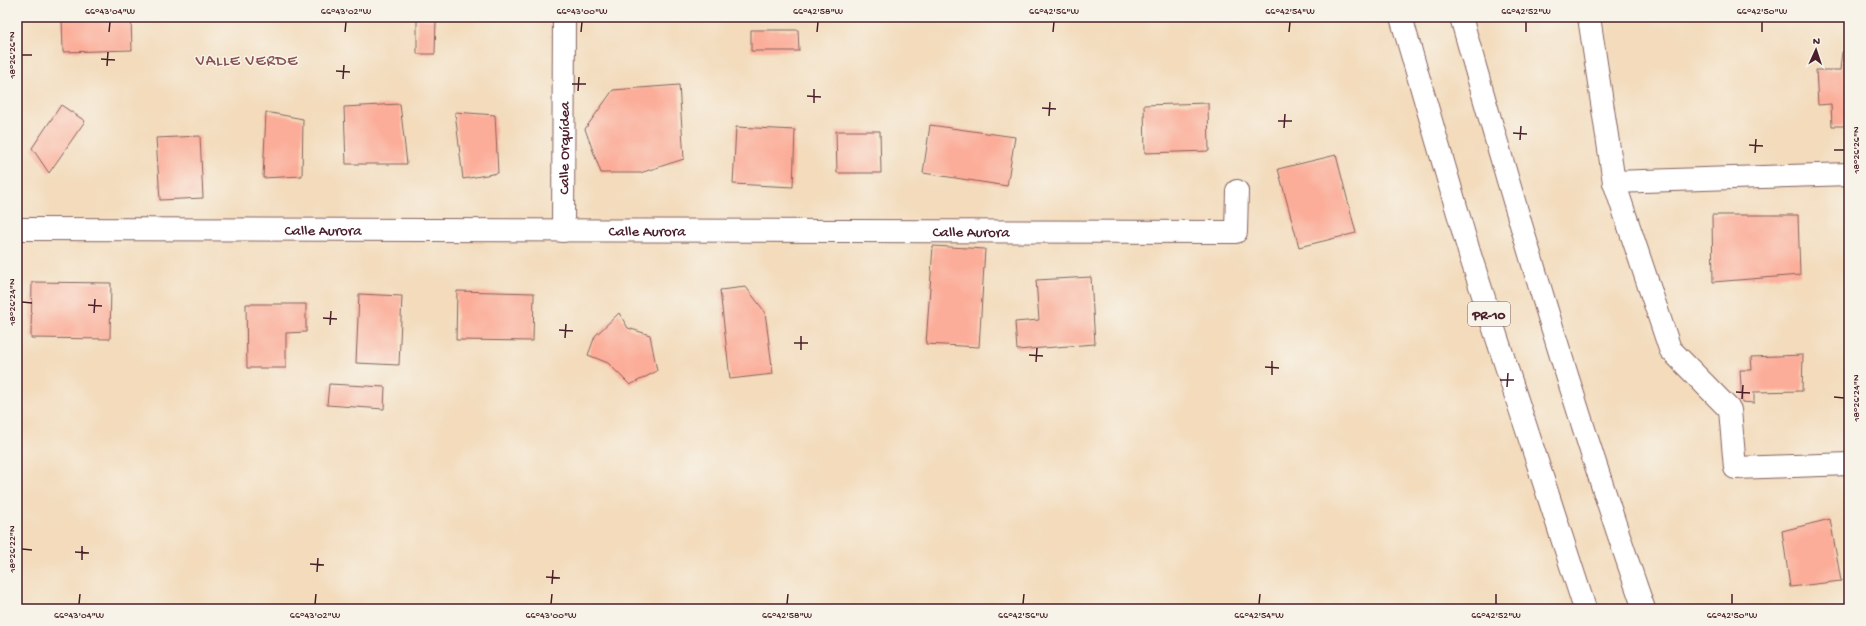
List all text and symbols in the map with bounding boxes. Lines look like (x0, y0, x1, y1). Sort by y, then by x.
text: 66°43'04"W (85, 6, 136, 18)
text: 66°43'02"W (321, 6, 372, 18)
text: 66°43'00"W (556, 6, 608, 18)
text: 66°42'58"W (793, 6, 844, 18)
text: 66°42'56"W (1029, 6, 1079, 18)
text: 66°42'54"W (1265, 6, 1315, 18)
text: 66°42'52"W (1501, 6, 1551, 18)
text: 66°42'50"W (1737, 6, 1788, 18)
north arrow (1796, 30, 1836, 70)
text: 18°26'26"N (7, 31, 19, 80)
text: N (1813, 36, 1820, 48)
district label: VALLE VERDE (195, 53, 298, 72)
street label: Calle Orquídea (556, 101, 575, 195)
text: 18°26'26"N (1851, 126, 1863, 175)
street label: Calle Aurora (284, 223, 362, 241)
street label: Calle Aurora (608, 223, 686, 242)
street label: Calle Aurora (932, 224, 1010, 242)
text: 18°26'24"N (7, 278, 19, 326)
road number: PR-10 (1468, 302, 1510, 326)
text: 18°26'24"N (1851, 374, 1863, 422)
text: 18°26'22"N (7, 525, 19, 574)
text: 66°43'04"W (54, 610, 105, 622)
text: 66°43'02"W (290, 610, 341, 622)
text: 66°43'00"W (525, 610, 577, 622)
text: 66°42'58"W (762, 610, 813, 622)
text: 66°42'56"W (998, 610, 1048, 622)
text: 66°42'54"W (1234, 610, 1284, 622)
text: 66°42'52"W (1471, 610, 1521, 622)
text: 66°42'50"W (1707, 610, 1758, 622)

